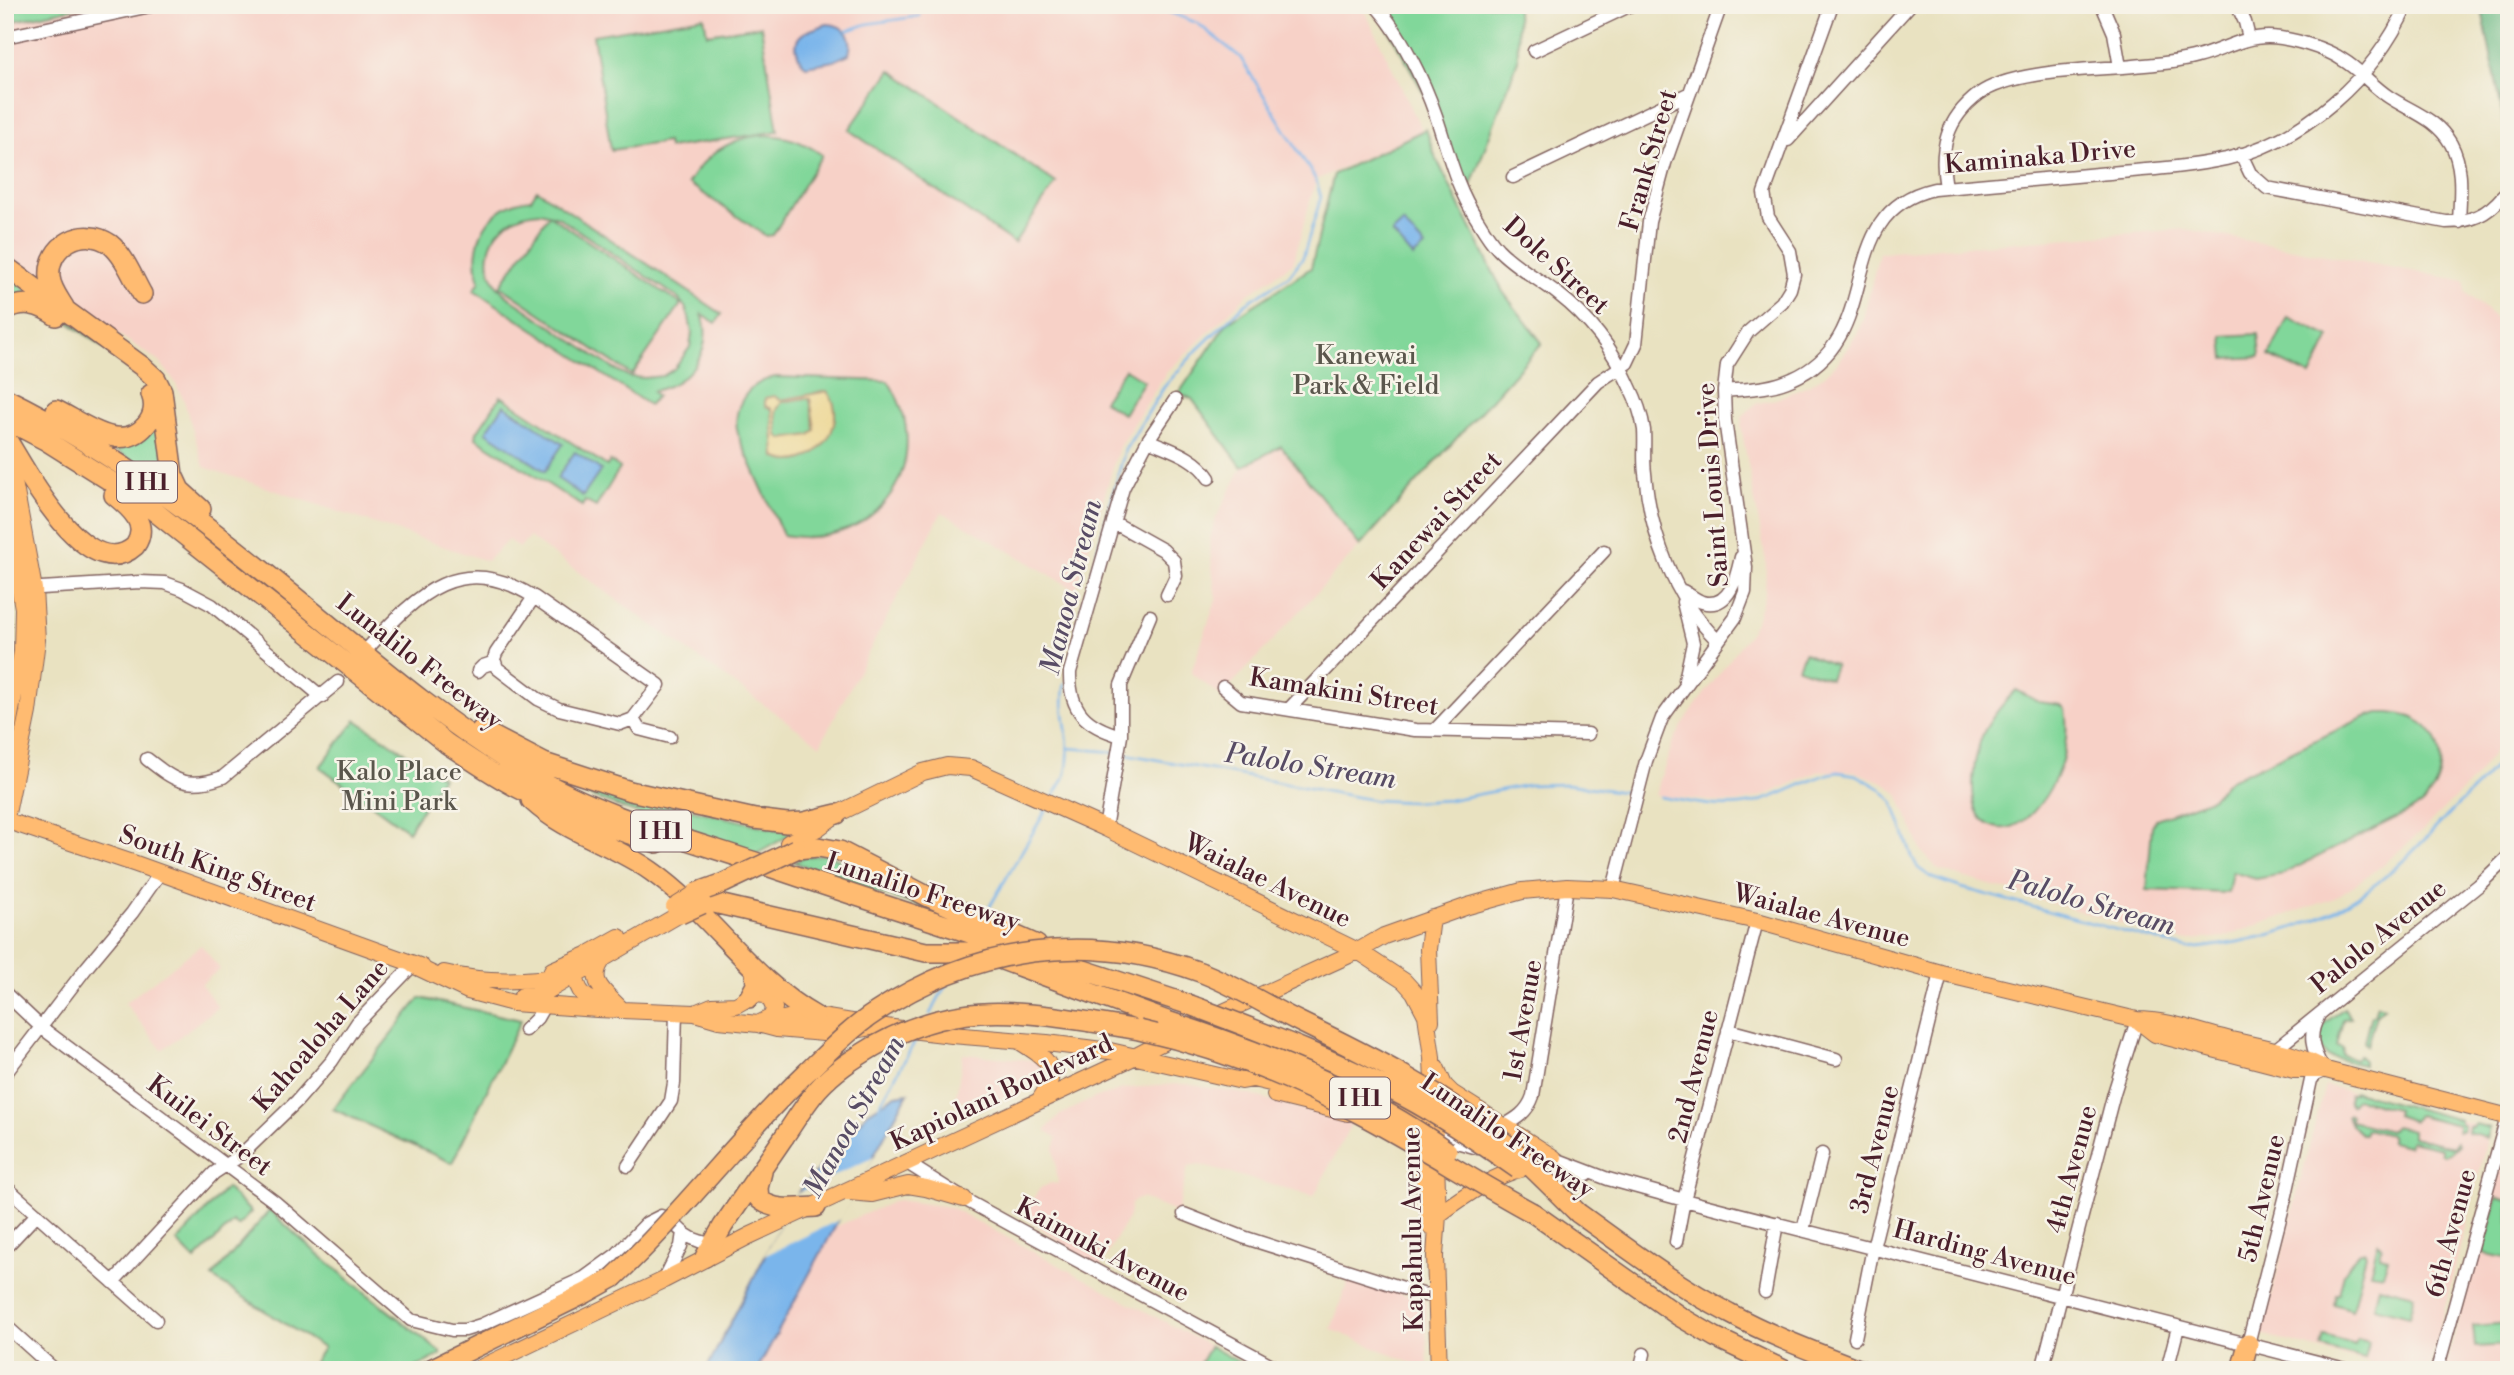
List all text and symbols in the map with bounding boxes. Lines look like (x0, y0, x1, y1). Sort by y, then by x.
street label: Frank Street (1613, 86, 1684, 235)
street label: Kaminaka Drive (1943, 133, 2137, 181)
street label: Dole Street (1497, 210, 1616, 322)
park label: Kanewai Park & Field (1293, 340, 1440, 402)
street label: Saint Louis Drive (1690, 382, 1736, 588)
street label: Kanewai Street (1364, 445, 1509, 597)
road number: I H1 (117, 462, 177, 503)
water label: Manoa Stream (1033, 496, 1110, 679)
street label: Lunalilo Freeway (330, 587, 509, 737)
street label: Kamakini Street (1247, 661, 1441, 723)
water label: Palolo Stream (1222, 736, 1399, 797)
park label: Kalo Place Mini Park (336, 756, 462, 818)
road number: I H1 (631, 810, 691, 852)
street label: South King Street (115, 818, 320, 919)
street label: Waialae Avenue (1178, 826, 1356, 935)
street label: Lunalilo Freeway (822, 845, 1024, 939)
water label: Palolo Stream (2003, 863, 2180, 944)
street label: Palolo Avenue (2304, 872, 2453, 1001)
street label: Waialae Avenue (1729, 877, 1914, 955)
street label: Kahoaloha Lane (246, 953, 396, 1119)
street label: 1st Avenue (1497, 957, 1549, 1084)
street label: 2nd Avenue (1662, 1006, 1726, 1146)
street label: Kapiolani Boulevard (885, 1027, 1118, 1159)
water label: Manoa Stream (795, 1029, 913, 1204)
street label: Lunalilo Freeway (1415, 1066, 1601, 1206)
street label: Kuilei Street (141, 1068, 278, 1183)
road number: I H1 (1330, 1078, 1390, 1118)
street label: 3rd Avenue (1844, 1082, 1906, 1217)
street label: 4th Avenue (2039, 1102, 2104, 1237)
street label: Kapahulu Avenue (1395, 1126, 1431, 1332)
street label: 5th Avenue (2232, 1131, 2292, 1265)
street label: 6th Avenue (2418, 1165, 2483, 1301)
street label: Kaimuki Avenue (1010, 1191, 1195, 1309)
street label: Harding Avenue (1890, 1213, 2080, 1293)

